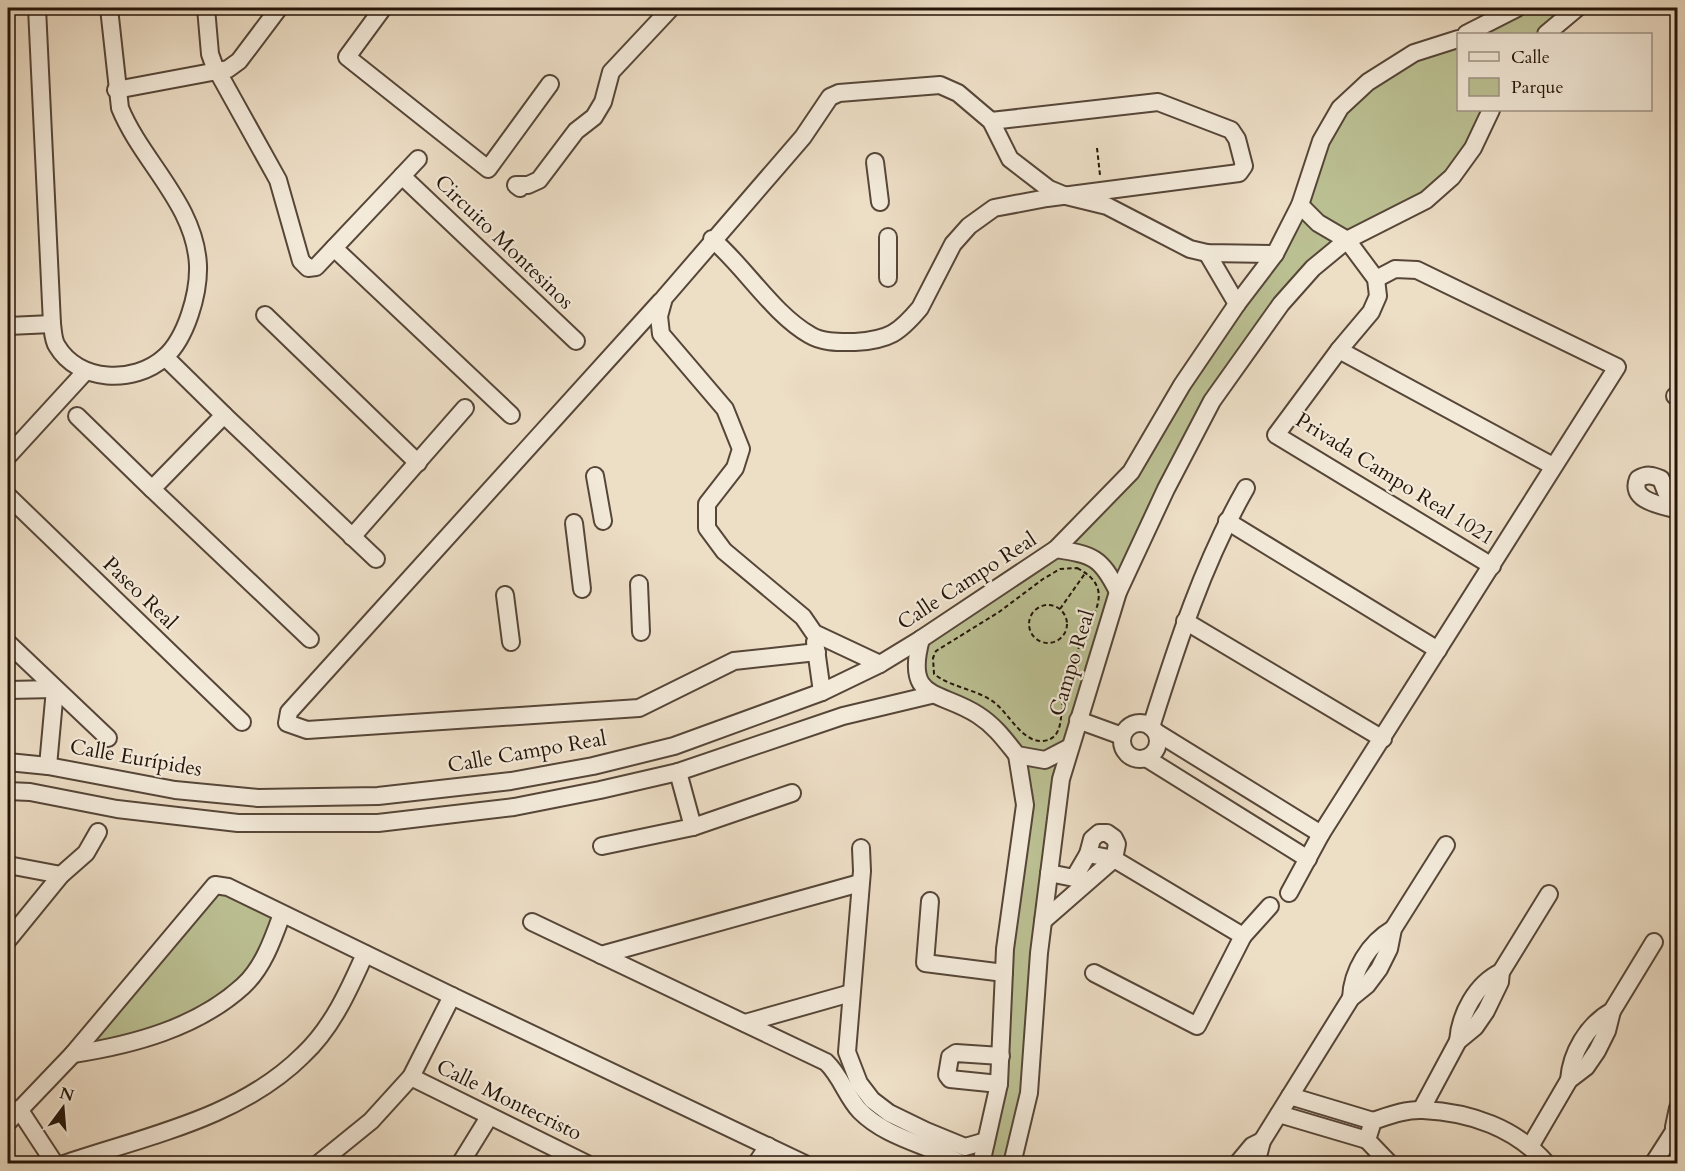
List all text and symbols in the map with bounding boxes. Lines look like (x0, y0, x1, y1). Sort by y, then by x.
legend (1457, 33, 1652, 111)
text: Calle (1511, 45, 1550, 70)
text: Parque (1511, 75, 1564, 100)
street label: Circuito Montesinos (428, 168, 580, 316)
street label: Privada Campo Real 1021 (1290, 406, 1500, 552)
street label: Calle Campo Real (892, 525, 1042, 637)
street label: Paseo Real (96, 550, 184, 636)
street label: Campo Real (1042, 606, 1102, 720)
street label: Calle Campo Real (445, 724, 609, 780)
street label: Calle Eurípides (68, 732, 204, 784)
street label: Calle Montecristo (431, 1052, 587, 1148)
north arrow (33, 1078, 93, 1138)
text: N (57, 1082, 77, 1107)

